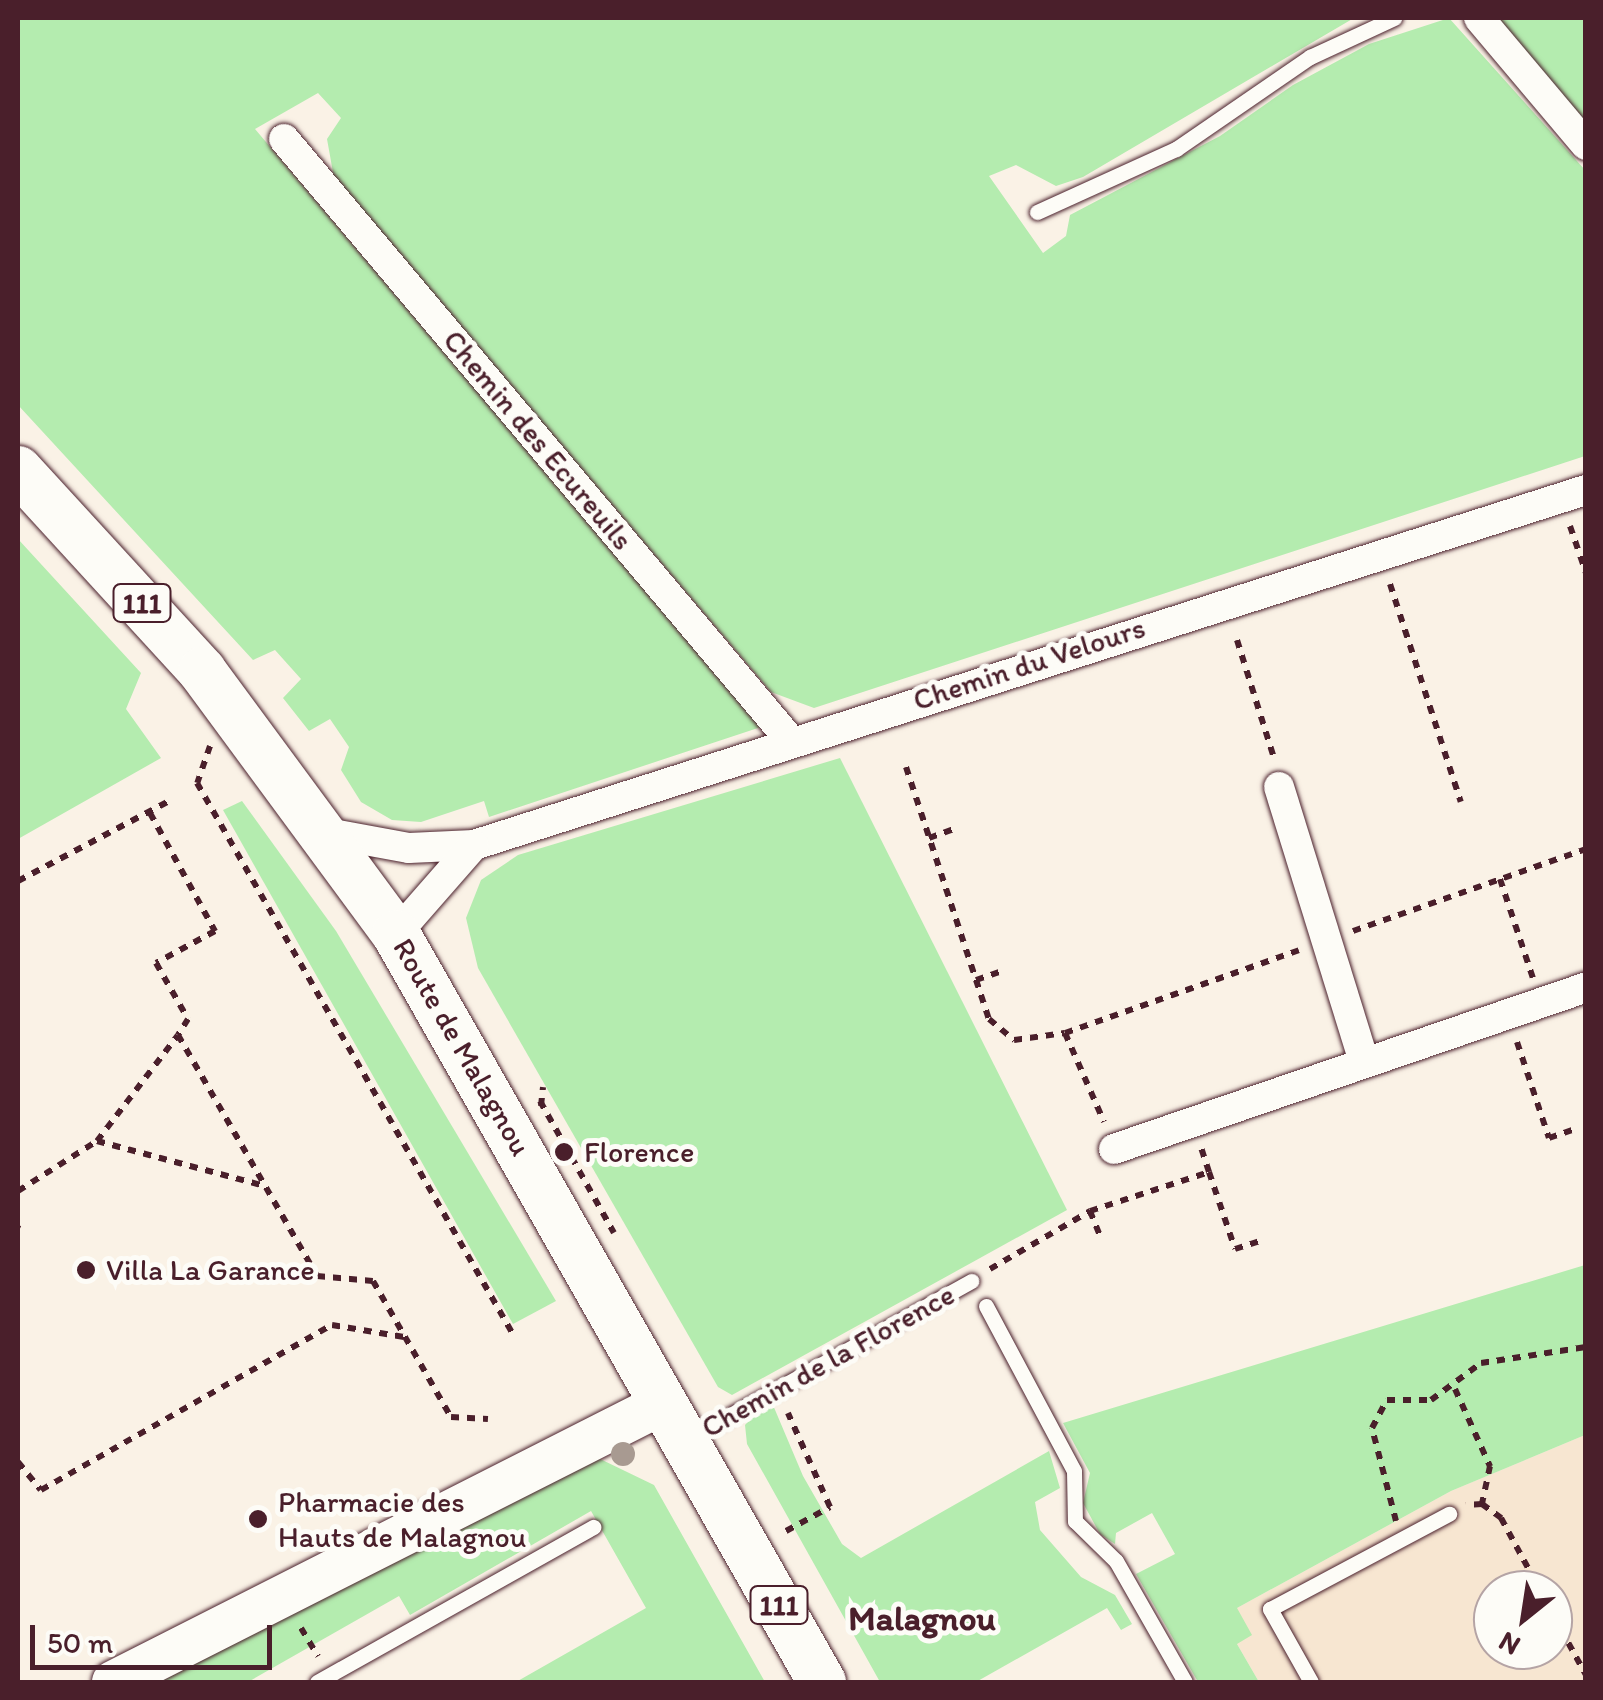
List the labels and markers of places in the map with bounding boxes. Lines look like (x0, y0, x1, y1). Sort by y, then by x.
place label: Florence (584, 1134, 694, 1170)
marker: Florence (553, 1141, 575, 1163)
place label: Villa La Garance (106, 1252, 315, 1288)
marker: Villa La Garance (75, 1259, 97, 1281)
place label: Pharmacie des Hauts de Malagnou (278, 1484, 526, 1554)
marker: Pharmacie des Hauts de Malagnou (247, 1508, 269, 1530)

